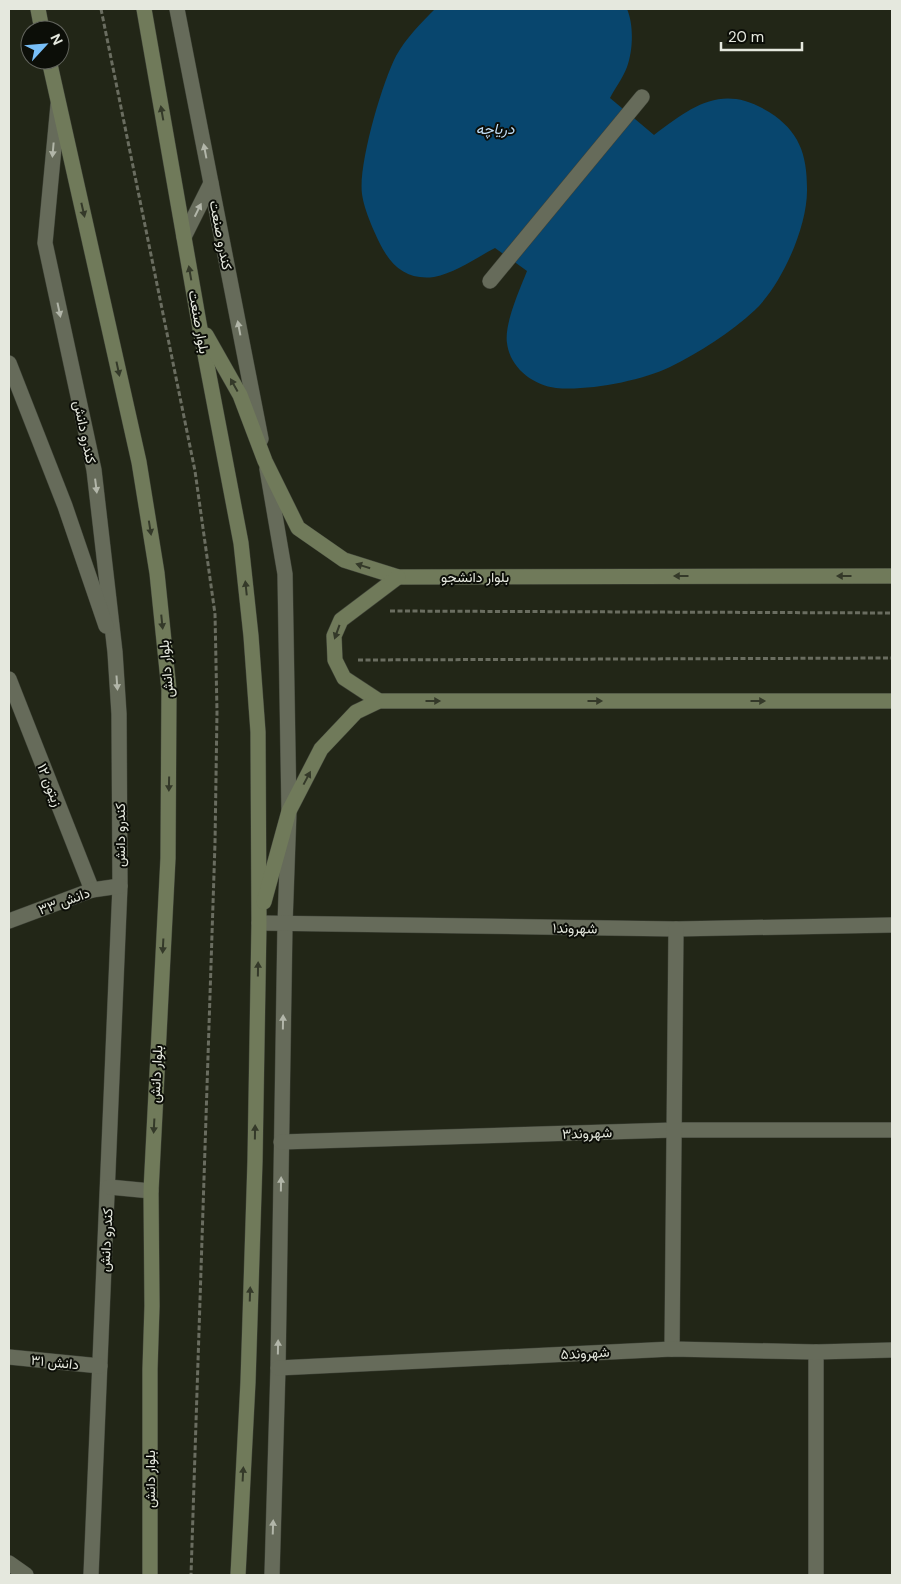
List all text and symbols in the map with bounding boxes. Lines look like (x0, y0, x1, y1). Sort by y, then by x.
north arrow (20, 20, 70, 70)
scale bar (721, 20, 802, 52)
text: 20 m (728, 27, 764, 47)
text: N (46, 31, 67, 48)
one-way arrow (158, 104, 166, 120)
water label: دریاچه (476, 119, 515, 139)
one-way arrow (49, 142, 57, 158)
one-way arrow (200, 143, 208, 159)
street label: کندرو صنعت (205, 199, 237, 271)
one-way arrow (79, 202, 87, 218)
one-way arrow (194, 203, 202, 217)
one-way arrow (186, 264, 194, 280)
street label: بلوار صنعت (185, 289, 213, 355)
one-way arrow (55, 303, 63, 318)
one-way arrow (235, 319, 243, 335)
one-way arrow (114, 361, 122, 376)
one-way arrow (230, 378, 238, 393)
street label: کندرو دانش (70, 399, 100, 465)
one-way arrow (92, 479, 100, 495)
one-way arrow (146, 520, 154, 536)
one-way arrow (355, 562, 370, 570)
street label: بلوار دانشجو (441, 568, 509, 586)
one-way arrow (673, 572, 689, 580)
one-way arrow (835, 572, 851, 580)
one-way arrow (242, 579, 250, 595)
one-way arrow (158, 614, 166, 630)
one-way arrow (333, 625, 341, 640)
street label: بلوار دانش (155, 639, 177, 699)
one-way arrow (113, 675, 121, 691)
one-way arrow (425, 697, 441, 705)
one-way arrow (588, 697, 604, 705)
one-way arrow (750, 697, 766, 705)
street label: زیتون ۱۲ (33, 761, 67, 809)
one-way arrow (302, 771, 311, 784)
one-way arrow (165, 776, 173, 792)
street label: کندرو دانش (111, 803, 129, 867)
street label: دانش ۳۳ (36, 883, 92, 919)
street label: شهروند۱ (552, 919, 598, 937)
one-way arrow (158, 938, 166, 954)
one-way arrow (254, 961, 262, 977)
one-way arrow (279, 1013, 287, 1029)
street label: بلوار دانش (145, 1045, 167, 1103)
one-way arrow (150, 1118, 158, 1134)
street label: شهروند۳ (562, 1123, 612, 1143)
one-way arrow (252, 1124, 260, 1140)
one-way arrow (277, 1176, 285, 1192)
street label: کندرو دانش (95, 1207, 117, 1273)
one-way arrow (247, 1286, 255, 1302)
one-way arrow (274, 1338, 282, 1354)
street label: شهروند۵ (560, 1343, 610, 1363)
street label: دانش ۳۱ (30, 1351, 80, 1374)
street label: بلوار دانش (141, 1450, 159, 1508)
one-way arrow (240, 1466, 248, 1482)
one-way arrow (270, 1518, 278, 1534)

